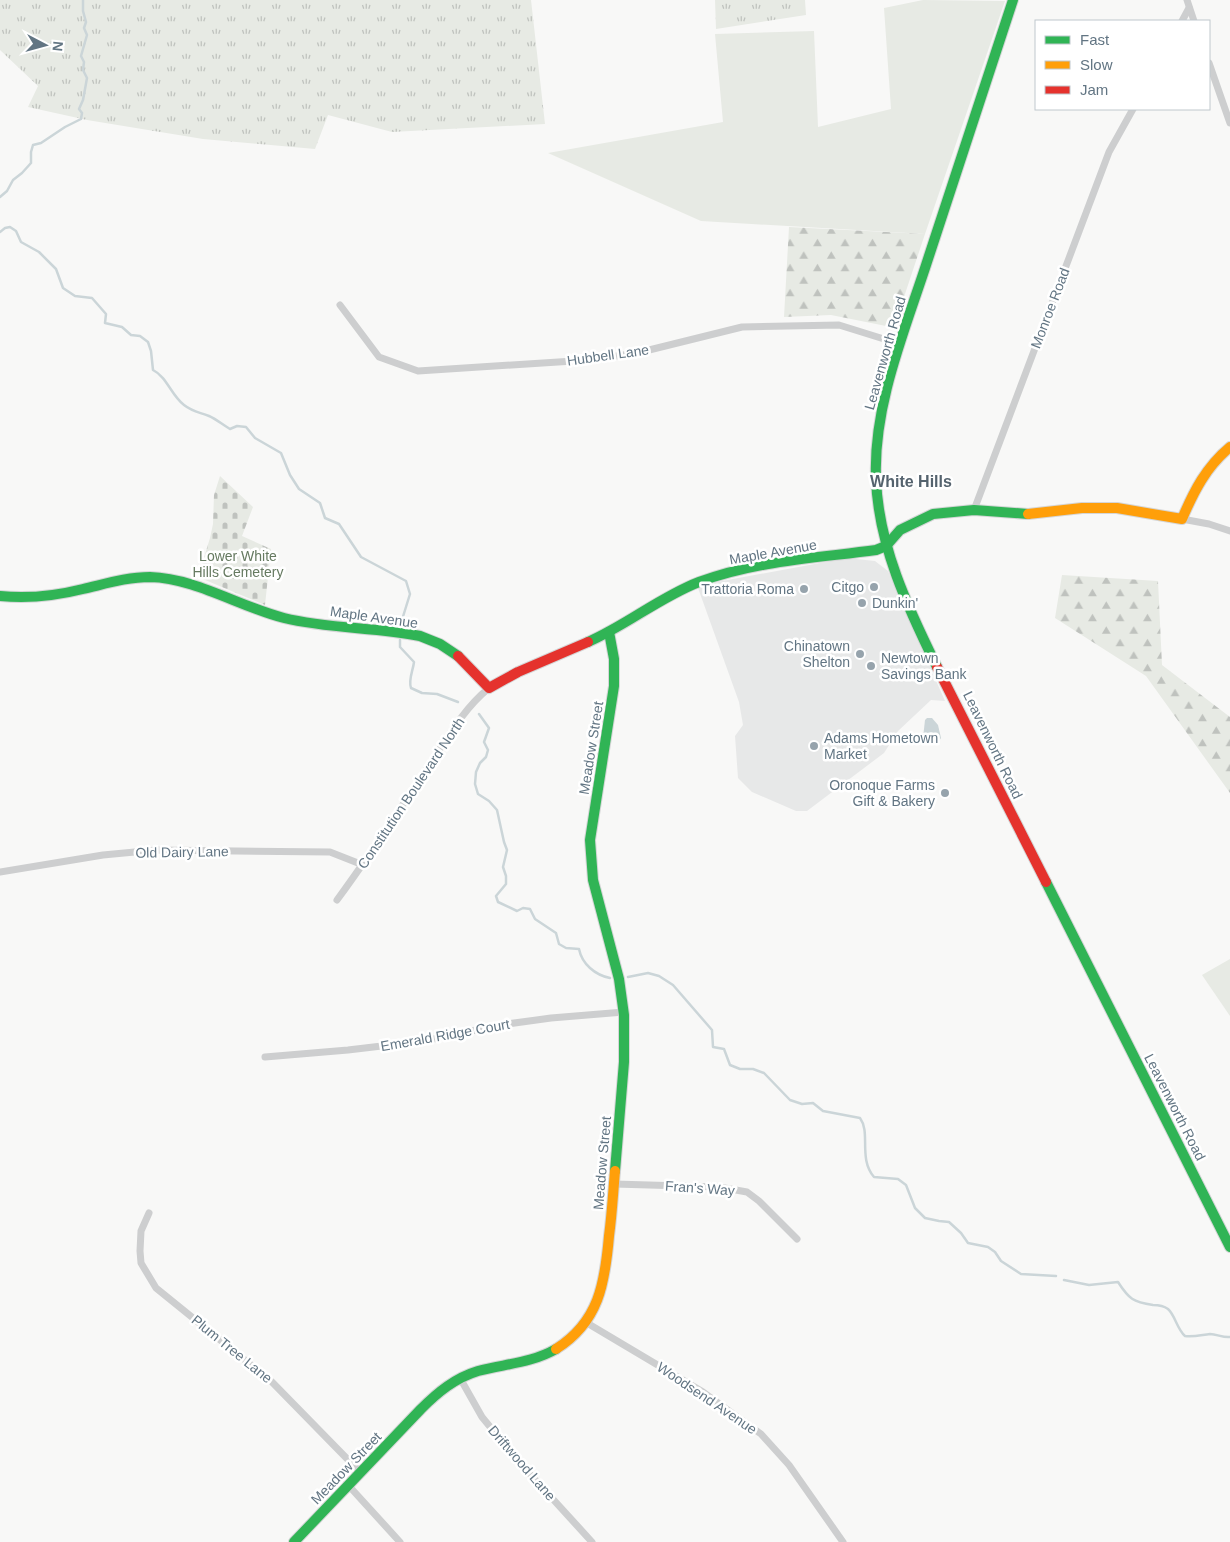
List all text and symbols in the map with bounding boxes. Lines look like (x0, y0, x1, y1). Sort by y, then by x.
north arrow (20, 20, 70, 70)
legend (1035, 20, 1210, 110)
text: Fast (1080, 31, 1110, 48)
text: N (49, 40, 66, 52)
text: Slow (1080, 56, 1113, 73)
text: Jam (1080, 81, 1108, 98)
street label: Monroe Road (1027, 266, 1073, 350)
street label: Leavenworth Road (861, 294, 909, 412)
street label: Hubbell Lane (566, 341, 650, 369)
district label: White Hills (870, 473, 952, 490)
street label: Maple Avenue (728, 536, 818, 568)
park label: Lower White Hills Cemetery (192, 548, 284, 580)
place label: Citgo (831, 579, 864, 595)
place label: Trattoria Roma (701, 581, 794, 597)
marker: Citgo (868, 581, 880, 593)
marker: Trattoria Roma (798, 583, 810, 595)
place label: Dunkin' (872, 595, 918, 611)
marker: Dunkin' (856, 597, 868, 609)
street label: Maple Avenue (329, 603, 419, 631)
place label: Chinatown Shelton (784, 638, 850, 670)
marker: Chinatown Shelton (854, 648, 866, 660)
place label: Newtown Savings Bank (881, 650, 968, 682)
marker: Newtown Savings Bank (865, 660, 877, 672)
street label: Leavenworth Road (960, 689, 1026, 801)
street label: Meadow Street (576, 700, 606, 796)
street label: Constitution Boulevard North (354, 714, 468, 872)
place label: Adams Hometown Market (824, 730, 938, 762)
marker: Adams Hometown Market (808, 740, 820, 752)
place label: Oronoque Farms Gift & Bakery (829, 777, 935, 809)
marker: Oronoque Farms Gift & Bakery (939, 787, 951, 799)
street label: Old Dairy Lane (135, 843, 229, 861)
street label: Emerald Ridge Court (379, 1016, 511, 1054)
street label: Leavenworth Road (1141, 1051, 1209, 1163)
street label: Meadow Street (590, 1115, 614, 1211)
street label: Fran's Way (665, 1178, 735, 1198)
street label: Plum Tree Lane (189, 1312, 276, 1386)
street label: Woodsend Avenue (654, 1359, 760, 1437)
street label: Driftwood Lane (485, 1422, 559, 1504)
street label: Meadow Street (308, 1429, 385, 1507)

